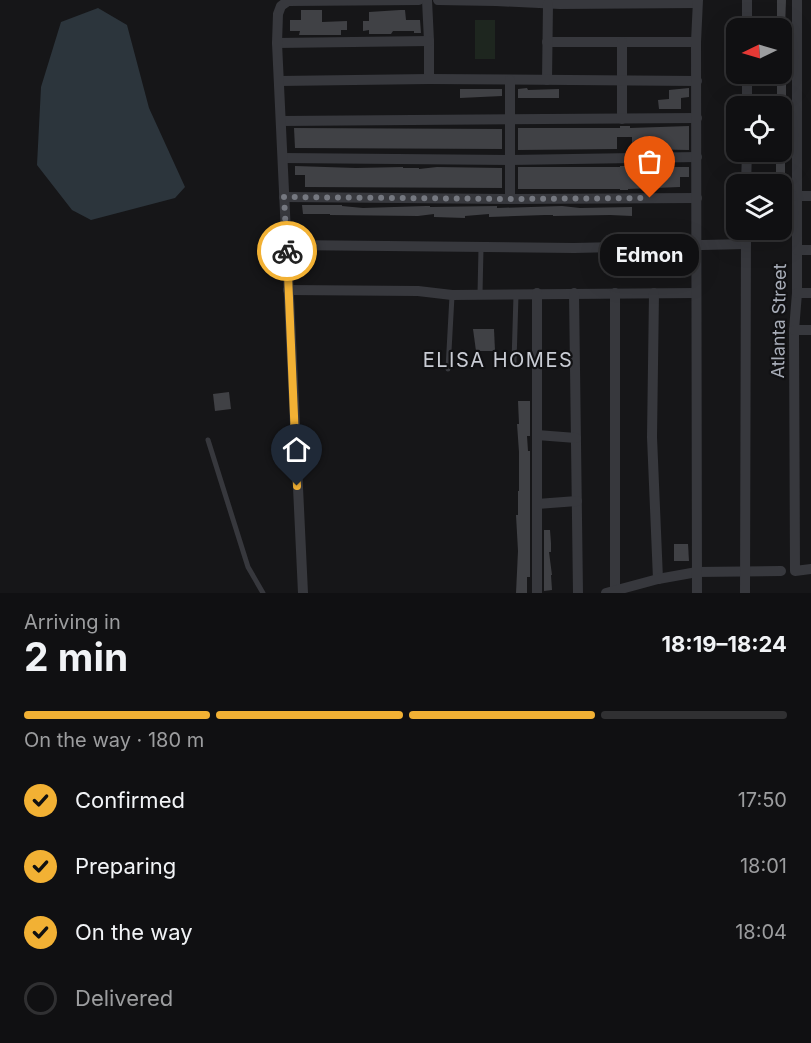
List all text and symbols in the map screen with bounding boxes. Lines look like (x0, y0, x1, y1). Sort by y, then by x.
north arrow (726, 18, 792, 84)
map controls (726, 18, 792, 240)
button: locate (726, 96, 792, 162)
pin (624, 136, 675, 198)
icon: bag (633, 145, 666, 178)
button: layers (726, 174, 792, 240)
courier (257, 221, 317, 281)
callout: Edmon (600, 234, 700, 276)
icon: bike (271, 235, 304, 268)
text: Edmon (616, 243, 683, 267)
street label: Atlanta Street (767, 263, 790, 379)
district label: ELISA HOMES (423, 348, 573, 372)
pin (271, 424, 322, 486)
icon: home (280, 433, 313, 466)
text: Arriving in (24, 610, 121, 634)
text: 18:19–18:24 (662, 631, 787, 657)
text: 2 min (24, 633, 128, 680)
text: On the way · 180 m (24, 728, 204, 752)
icon: check (24, 784, 57, 817)
text: Confirmed (75, 787, 185, 813)
text: 17:50 (738, 788, 787, 812)
icon: check (24, 850, 57, 883)
text: Preparing (75, 853, 176, 879)
text: 18:01 (740, 854, 787, 878)
icon: check (24, 916, 57, 949)
text: On the way (75, 919, 193, 945)
text: 18:04 (735, 920, 787, 944)
text: Delivered (75, 985, 173, 1011)

